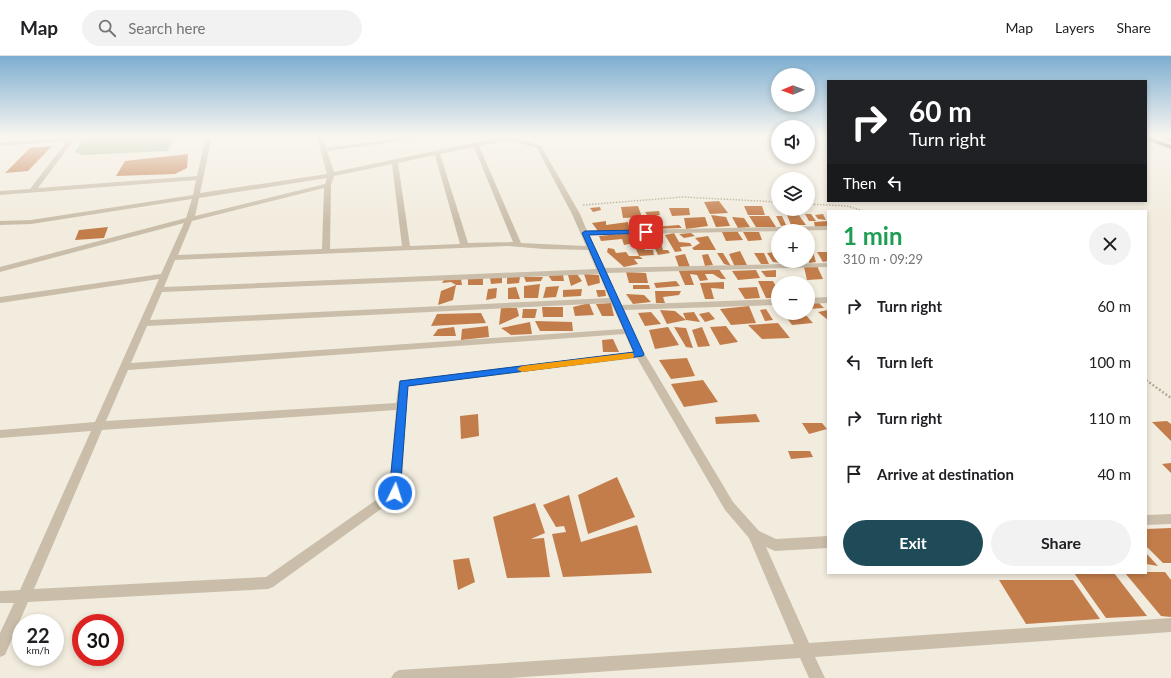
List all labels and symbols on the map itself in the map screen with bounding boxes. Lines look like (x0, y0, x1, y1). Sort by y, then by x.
north arrow (771, 68, 815, 112)
pin (629, 215, 663, 249)
position arrow (374, 472, 416, 514)
speed limit sign: 30 (72, 614, 124, 666)

